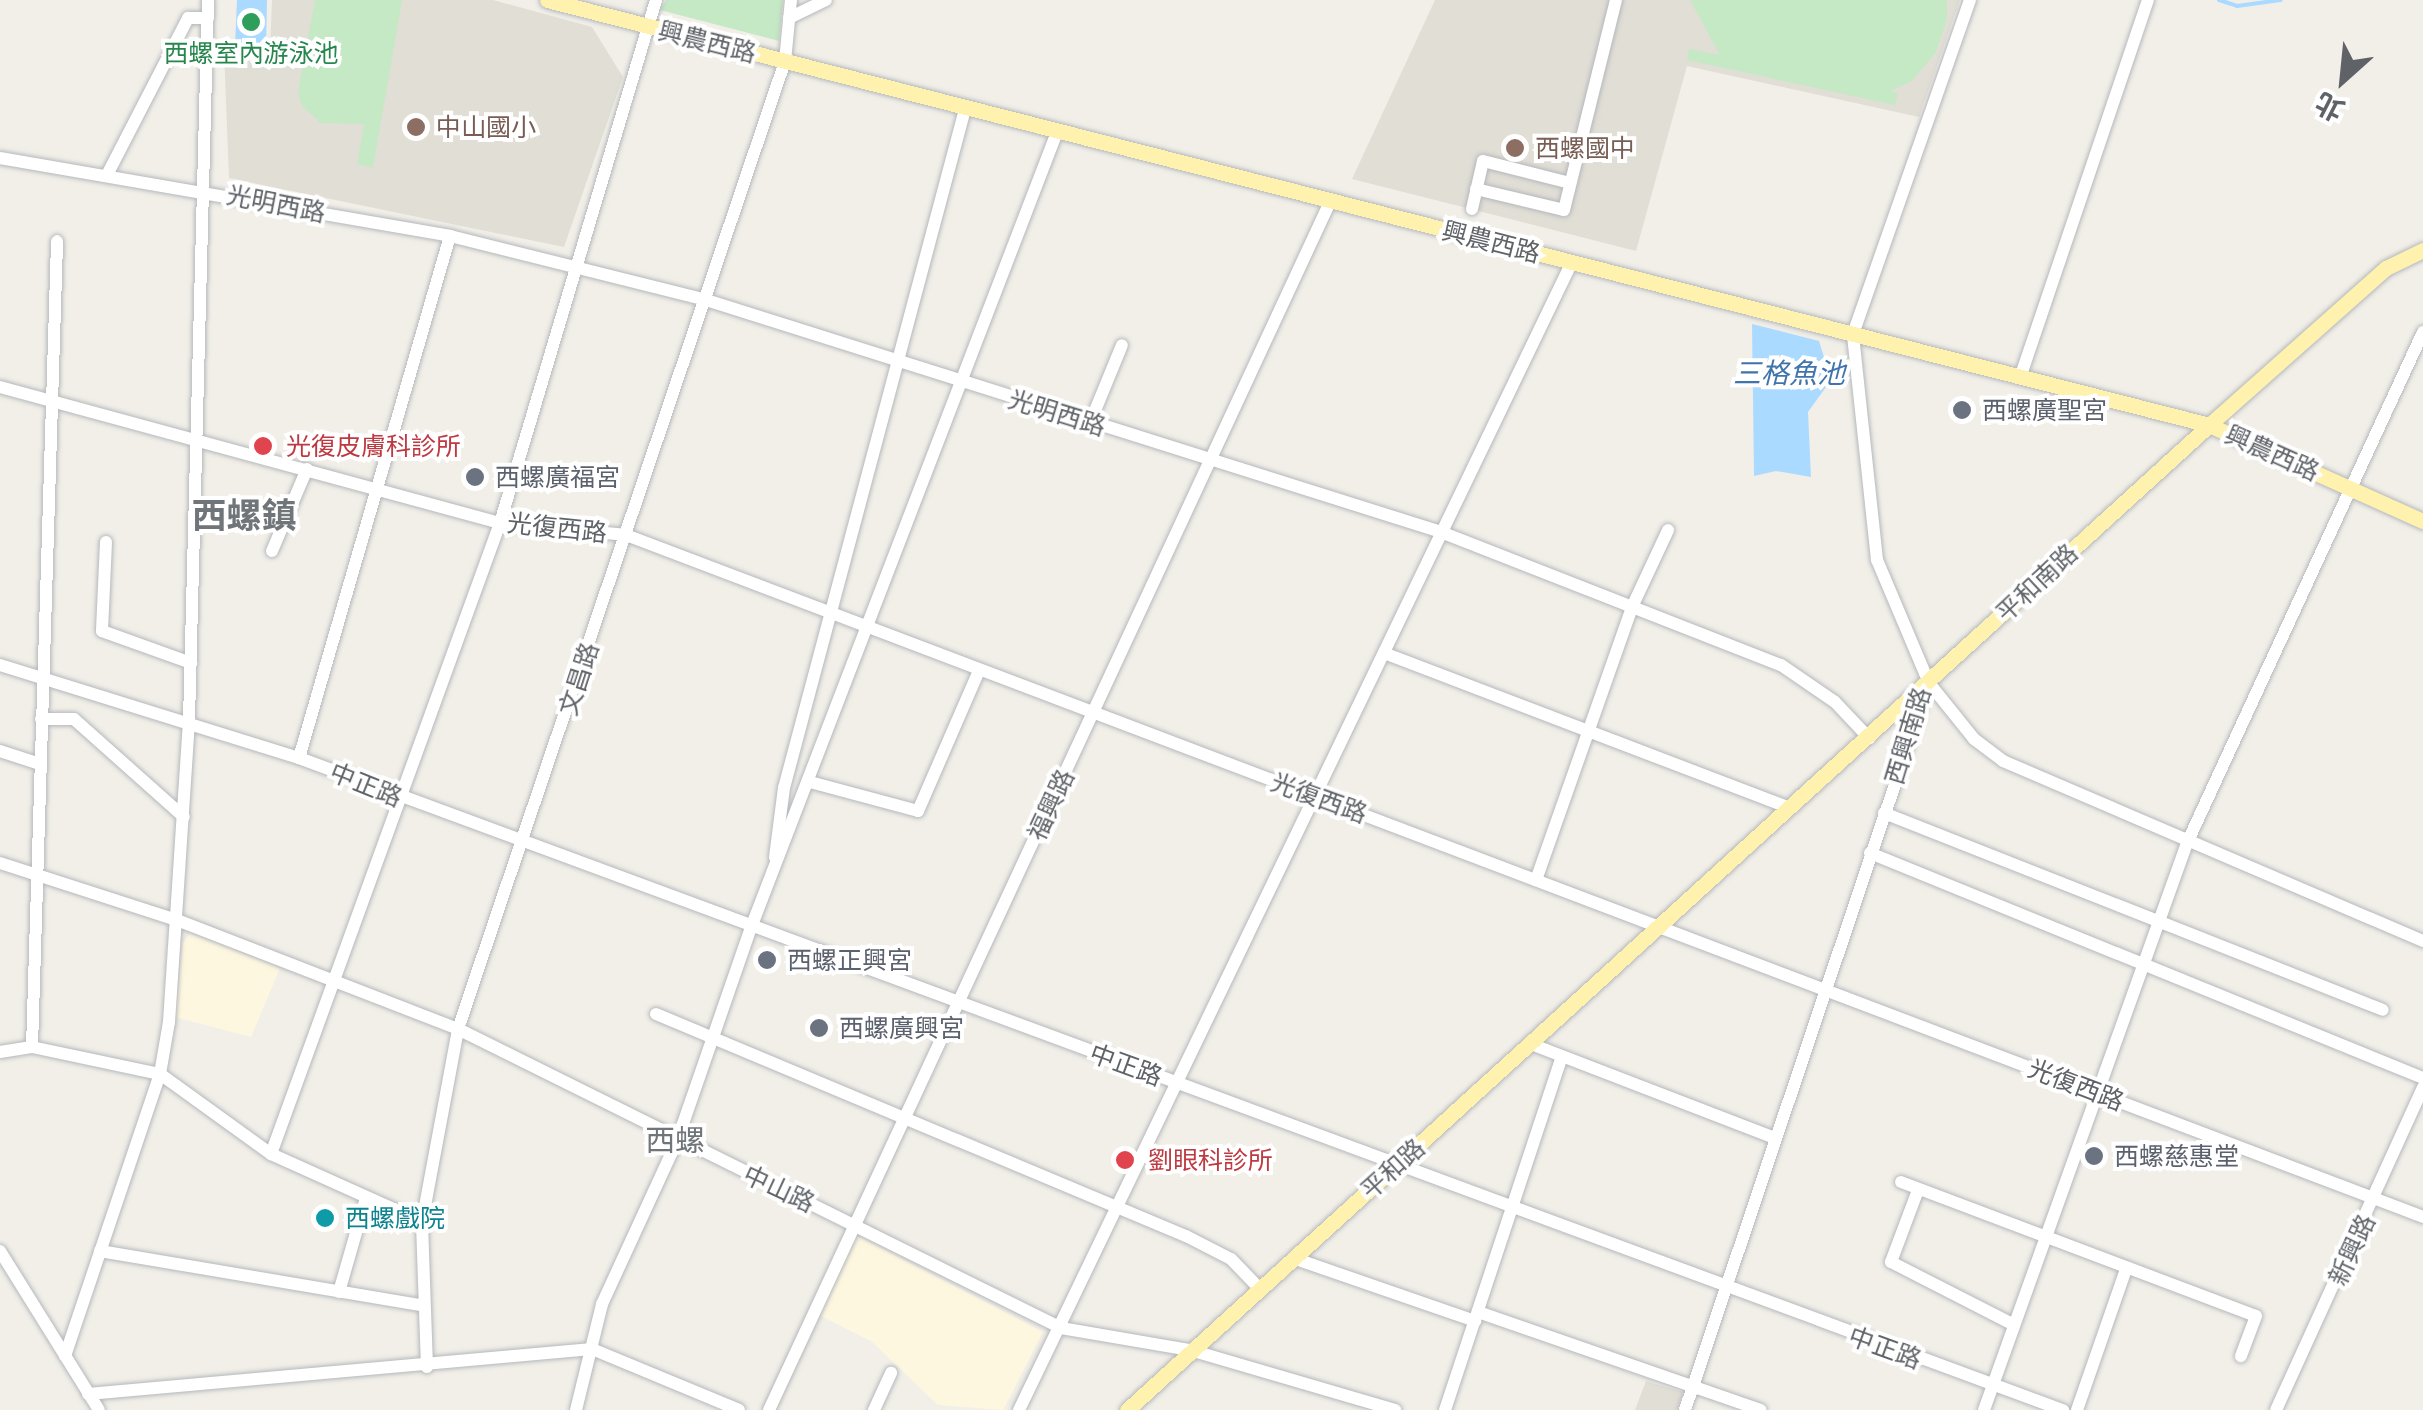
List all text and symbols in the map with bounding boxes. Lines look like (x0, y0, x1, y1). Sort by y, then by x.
marker: 西螺室內游泳池 (240, 11, 262, 33)
street label: 興農西路 (655, 15, 759, 69)
north arrow (2293, 30, 2393, 130)
place label: 西螺室內游泳池 (164, 38, 338, 68)
text: 北 (2308, 83, 2350, 130)
place label: 中山國小 (436, 112, 536, 142)
marker: 中山國小 (405, 116, 427, 138)
place label: 西螺國中 (1535, 133, 1635, 163)
marker: 西螺國中 (1504, 137, 1526, 159)
street label: 光明西路 (224, 180, 328, 228)
street label: 興農西路 (1439, 215, 1543, 269)
water label: 三格魚池 (1733, 356, 1845, 390)
street label: 光明西路 (1005, 384, 1109, 442)
place label: 西螺廣聖宮 (1982, 395, 2107, 425)
marker: 西螺廣聖宮 (1951, 399, 1973, 421)
street label: 興農西路 (2220, 419, 2324, 487)
place label: 光復皮膚科診所 (286, 431, 461, 461)
marker: 光復皮膚科診所 (250, 433, 276, 459)
place label: 西螺廣福宮 (495, 462, 620, 492)
marker: 西螺廣福宮 (464, 466, 486, 488)
district label: 西螺鎮 (192, 495, 296, 537)
street label: 光復西路 (506, 508, 608, 548)
street label: 平和南路 (1990, 538, 2084, 628)
street label: 文昌路 (553, 639, 605, 719)
street label: 西興南路 (1879, 684, 1937, 788)
street label: 中正路 (326, 757, 406, 813)
street label: 福興路 (1022, 765, 1080, 845)
street label: 光復西路 (1267, 767, 1371, 829)
place label: 西螺正興宮 (787, 945, 912, 975)
marker: 西螺正興宮 (756, 949, 778, 971)
place label: 西螺廣興宮 (839, 1013, 964, 1043)
marker: 西螺廣興宮 (808, 1017, 830, 1039)
street label: 中正路 (1086, 1038, 1166, 1092)
street label: 光復西路 (2024, 1053, 2128, 1117)
district label: 西螺 (645, 1122, 705, 1158)
street label: 平和路 (1355, 1133, 1431, 1205)
place label: 西螺慈惠堂 (2114, 1141, 2239, 1171)
place label: 劉眼科診所 (1148, 1145, 1273, 1175)
marker: 西螺慈惠堂 (2083, 1145, 2105, 1167)
marker: 劉眼科診所 (1112, 1147, 1138, 1173)
street label: 中山路 (739, 1160, 819, 1218)
place label: 西螺戲院 (345, 1203, 445, 1233)
marker: 西螺戲院 (314, 1207, 336, 1229)
street label: 新興路 (2323, 1210, 2381, 1290)
street label: 中正路 (1845, 1321, 1925, 1375)

